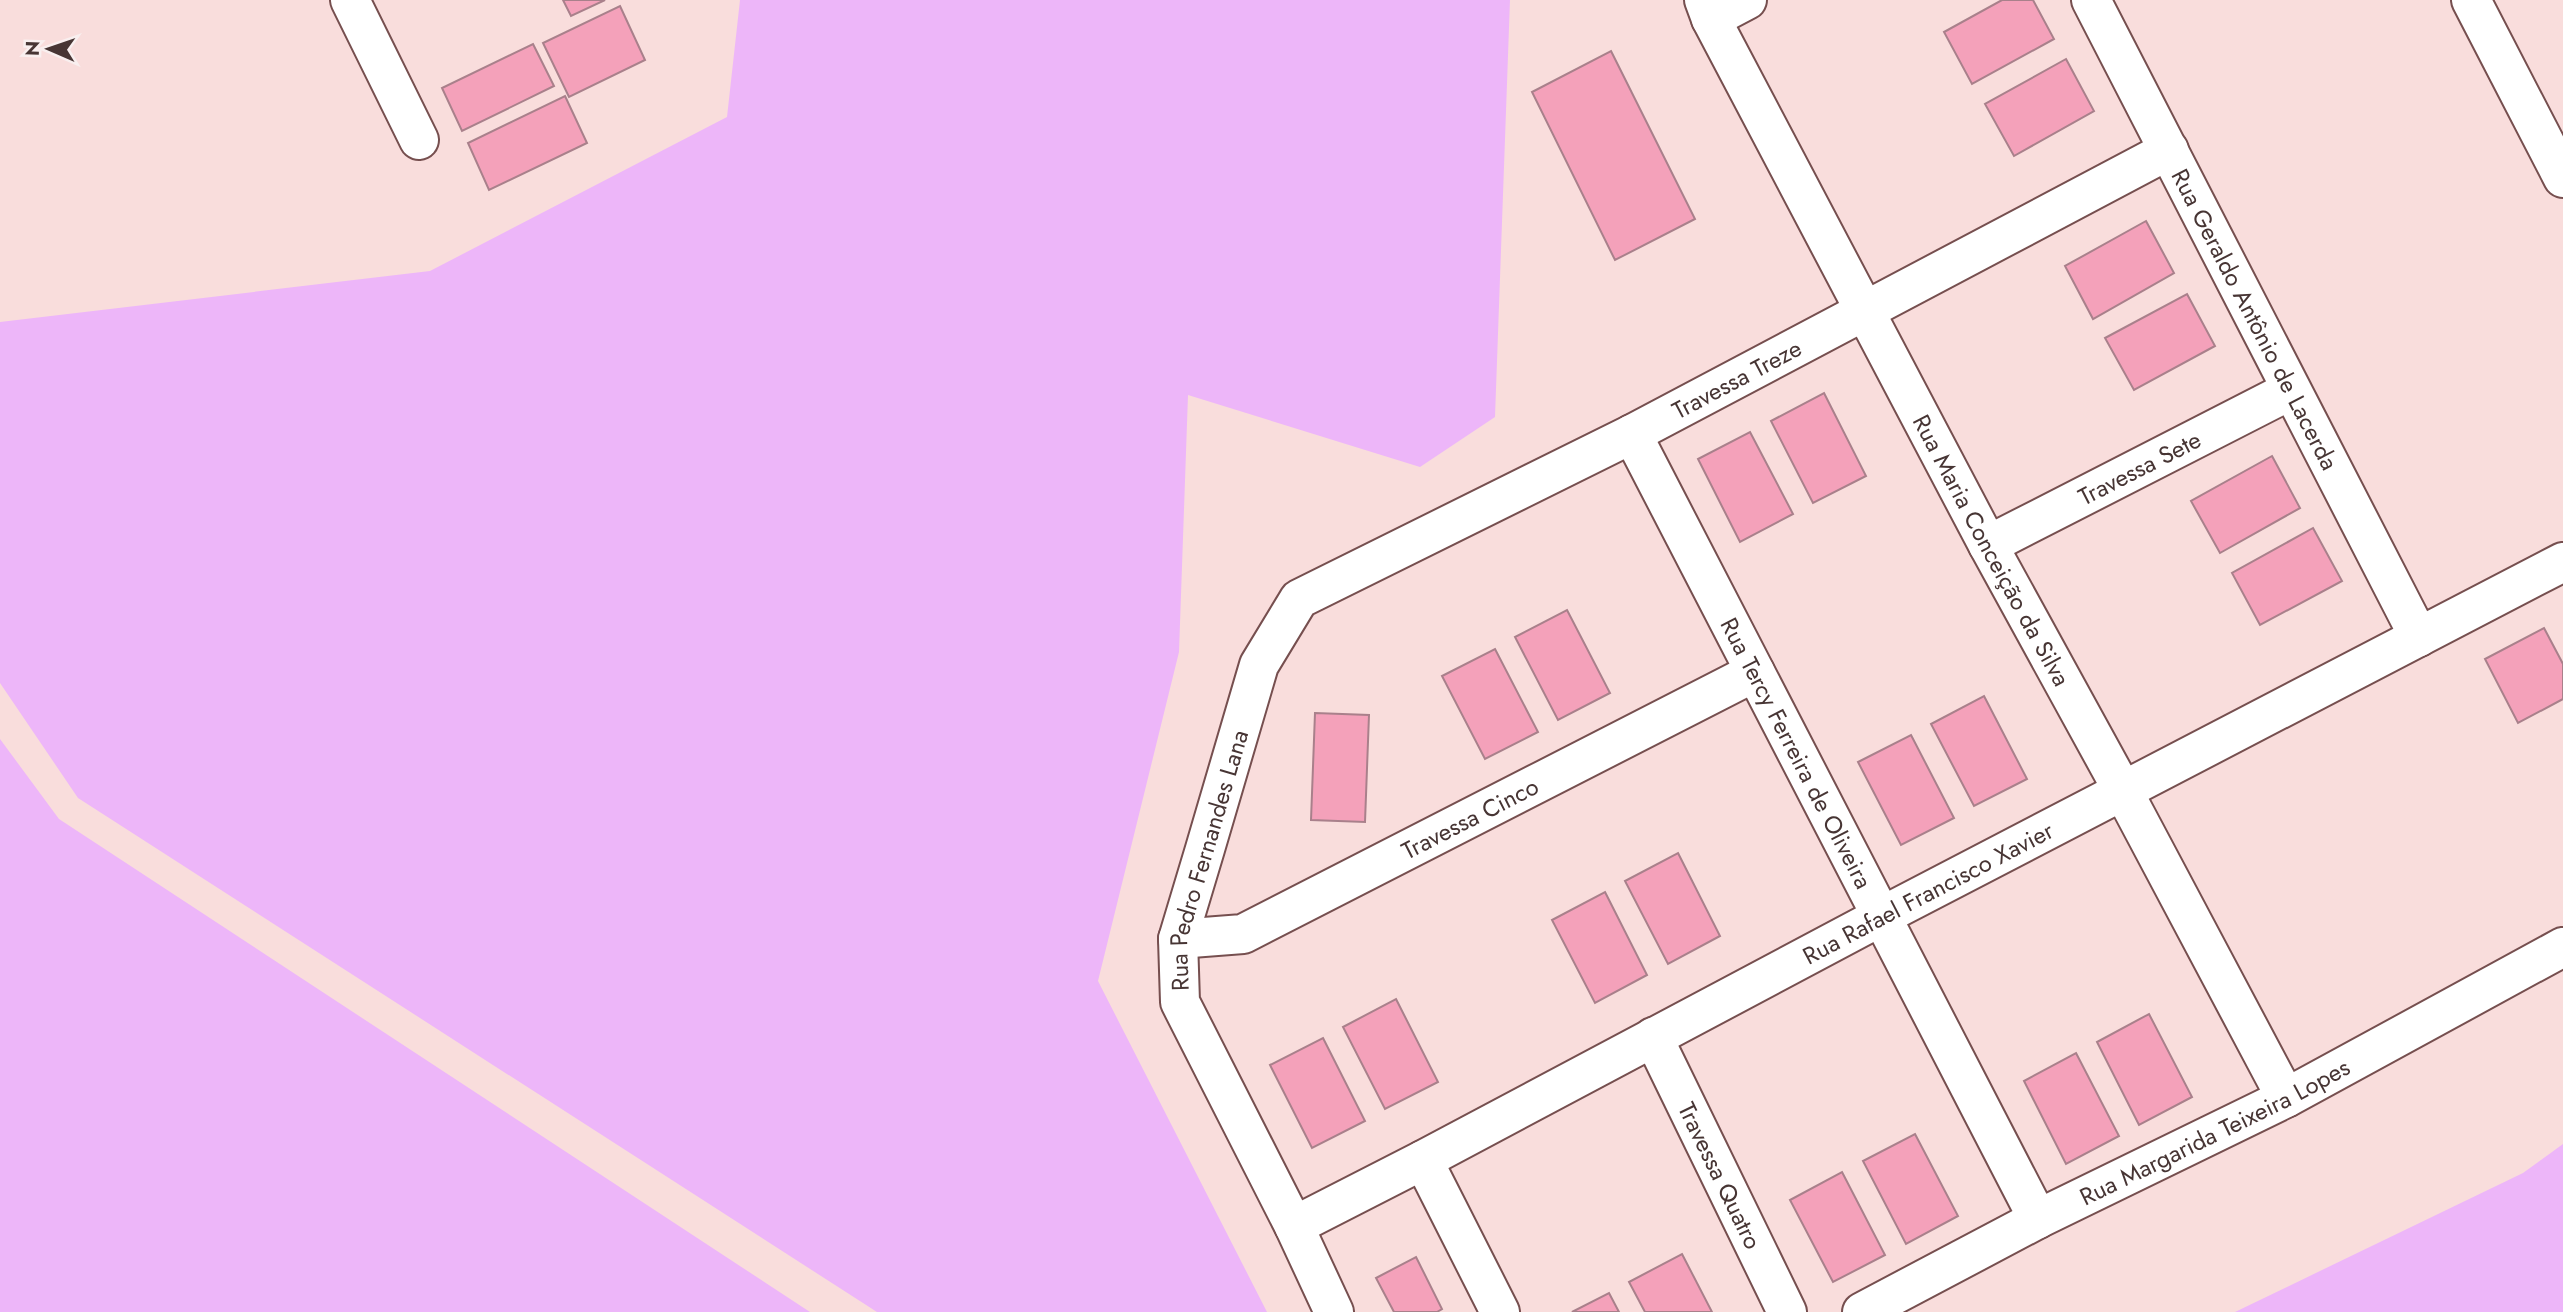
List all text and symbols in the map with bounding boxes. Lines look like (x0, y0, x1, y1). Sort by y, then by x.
north arrow (14, 14, 84, 84)
text: N (19, 40, 46, 56)
street label: Rua Geraldo Antônio de Lacerda (2163, 162, 2347, 476)
street label: Travessa Treze (1666, 330, 1807, 427)
street label: Rua Maria Conceição da Silva (1905, 408, 2080, 692)
street label: Travessa Sete (2072, 422, 2207, 514)
street label: Rua Tercy Ferreira de Oliveira (1712, 611, 1882, 895)
street label: Rua Pedro Fernandes Lana (1160, 725, 1257, 992)
street label: Travessa Cinco (1395, 768, 1544, 868)
street label: Rua Rafael Francisco Xavier (1796, 812, 2060, 973)
street label: Rua Margarida Teixeira Lopes (2073, 1049, 2356, 1214)
street label: Travessa Quatro (1670, 1096, 1771, 1255)

